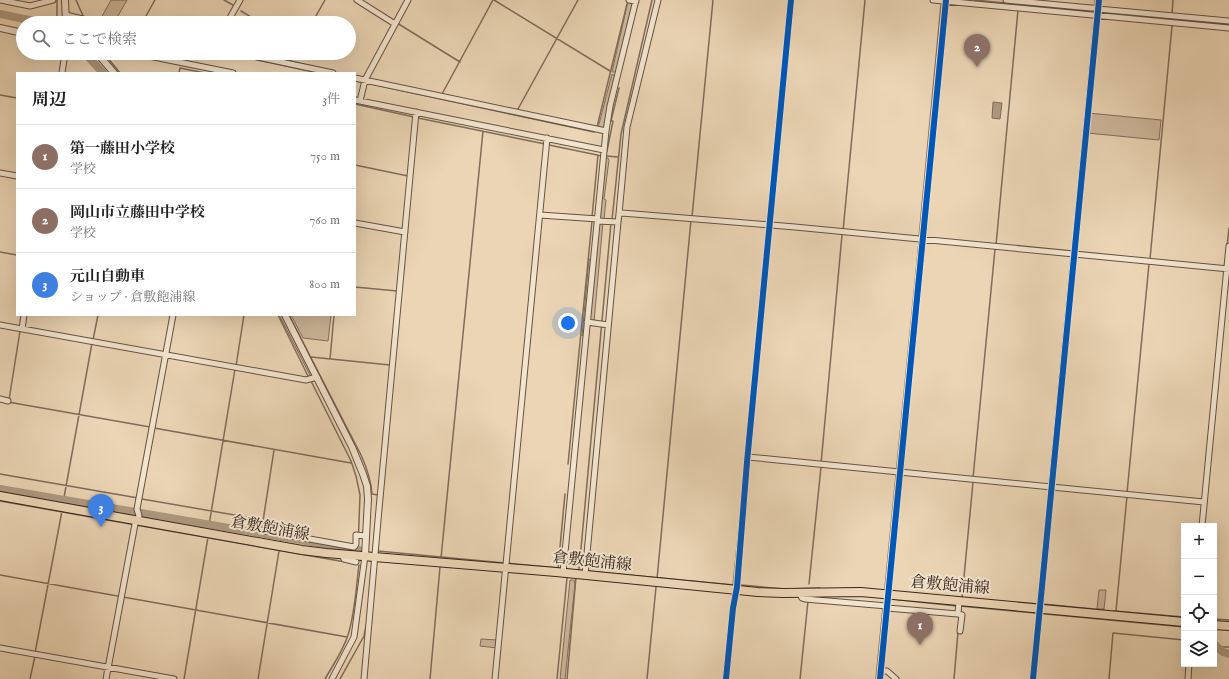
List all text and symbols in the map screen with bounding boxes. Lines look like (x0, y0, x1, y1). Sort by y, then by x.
search box (16, 16, 356, 60)
icon: search (30, 27, 52, 49)
text: ここで検索 (62, 30, 137, 49)
pin: 2 (964, 34, 990, 67)
text: 周辺 (32, 90, 66, 111)
text: 3件 (322, 91, 340, 108)
text: 第一藤田小学校 (70, 139, 175, 158)
text: 1 (43, 148, 47, 165)
text: 750 m (310, 148, 340, 165)
text: 学校 (70, 161, 96, 178)
text: 岡山市立藤田中学校 (70, 203, 205, 222)
text: 2 (42, 212, 48, 229)
text: 760 m (309, 212, 340, 229)
text: 学校 (70, 225, 96, 242)
text: 元山自動車 (70, 267, 145, 286)
text: 3 (43, 276, 47, 293)
text: 800 m (309, 276, 340, 293)
text: ショップ · 倉敷飽浦線 (70, 289, 195, 306)
your location (558, 313, 578, 333)
pin: 3 (88, 494, 114, 527)
street label: 倉敷飽浦線 (229, 512, 311, 546)
map controls (1181, 523, 1217, 667)
button: + (1181, 523, 1217, 559)
street label: 倉敷飽浦線 (551, 548, 633, 576)
button: − (1181, 559, 1217, 595)
street label: 倉敷飽浦線 (909, 573, 991, 599)
button: locate (1181, 595, 1217, 631)
pin: 1 (907, 612, 933, 645)
button: layers (1181, 631, 1217, 667)

